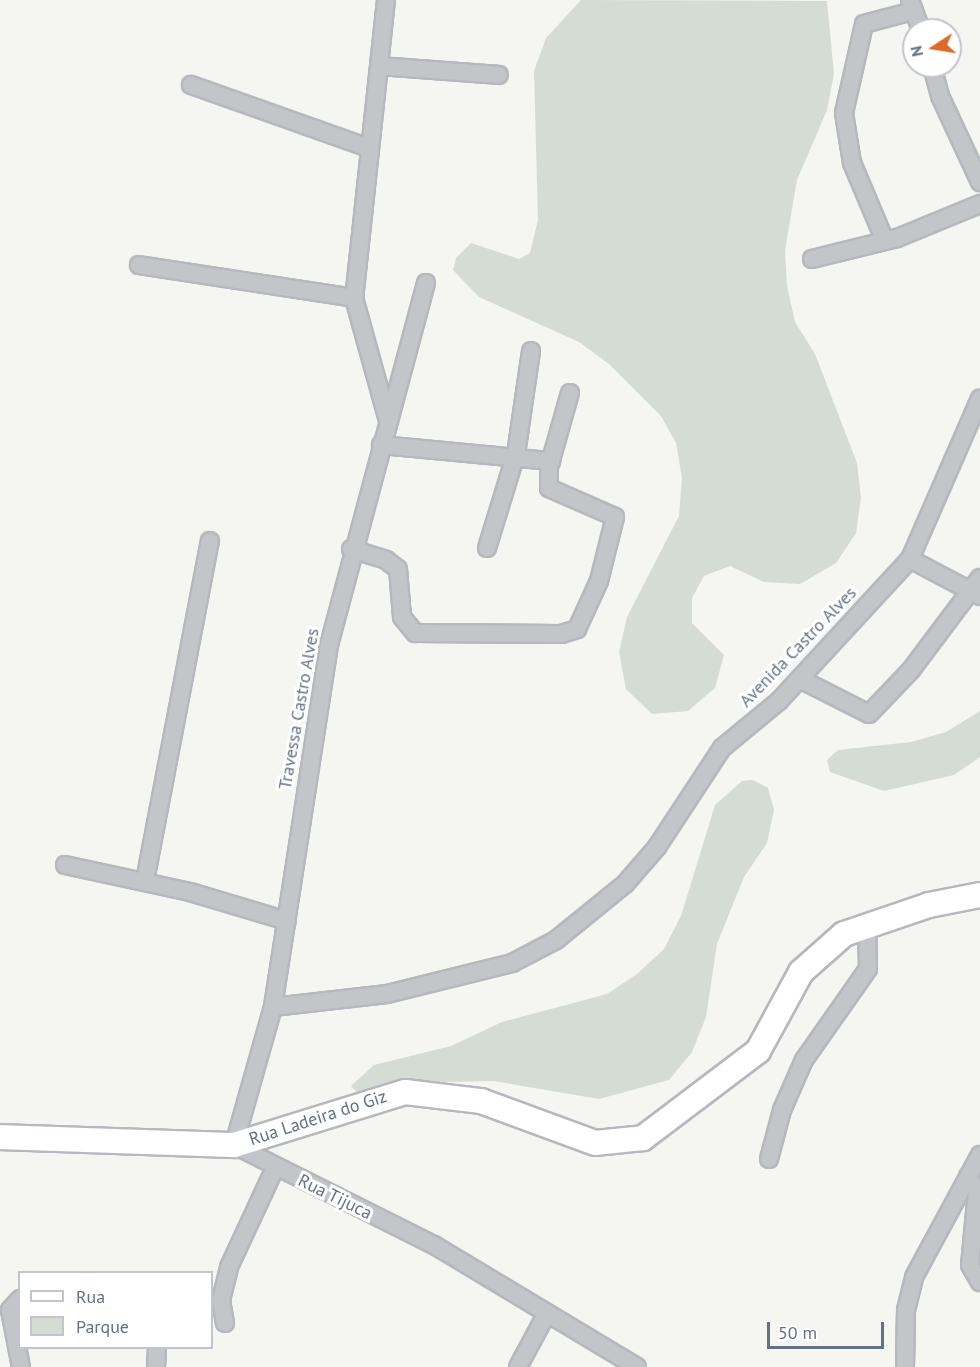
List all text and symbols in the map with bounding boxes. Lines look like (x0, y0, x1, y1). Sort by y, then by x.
north arrow (902, 18, 962, 78)
text: N (905, 44, 927, 59)
street label: Avenida Castro Alves (735, 582, 861, 712)
street label: Travessa Castro Alves (274, 626, 324, 792)
street label: Rua Ladeira do Giz (246, 1086, 390, 1150)
street label: Rua Tijuca (294, 1170, 376, 1224)
legend (18, 1271, 213, 1349)
text: Rua (76, 1285, 105, 1308)
scale bar (770, 1310, 887, 1348)
text: Parque (76, 1315, 129, 1338)
text: 50 m (778, 1321, 817, 1344)

